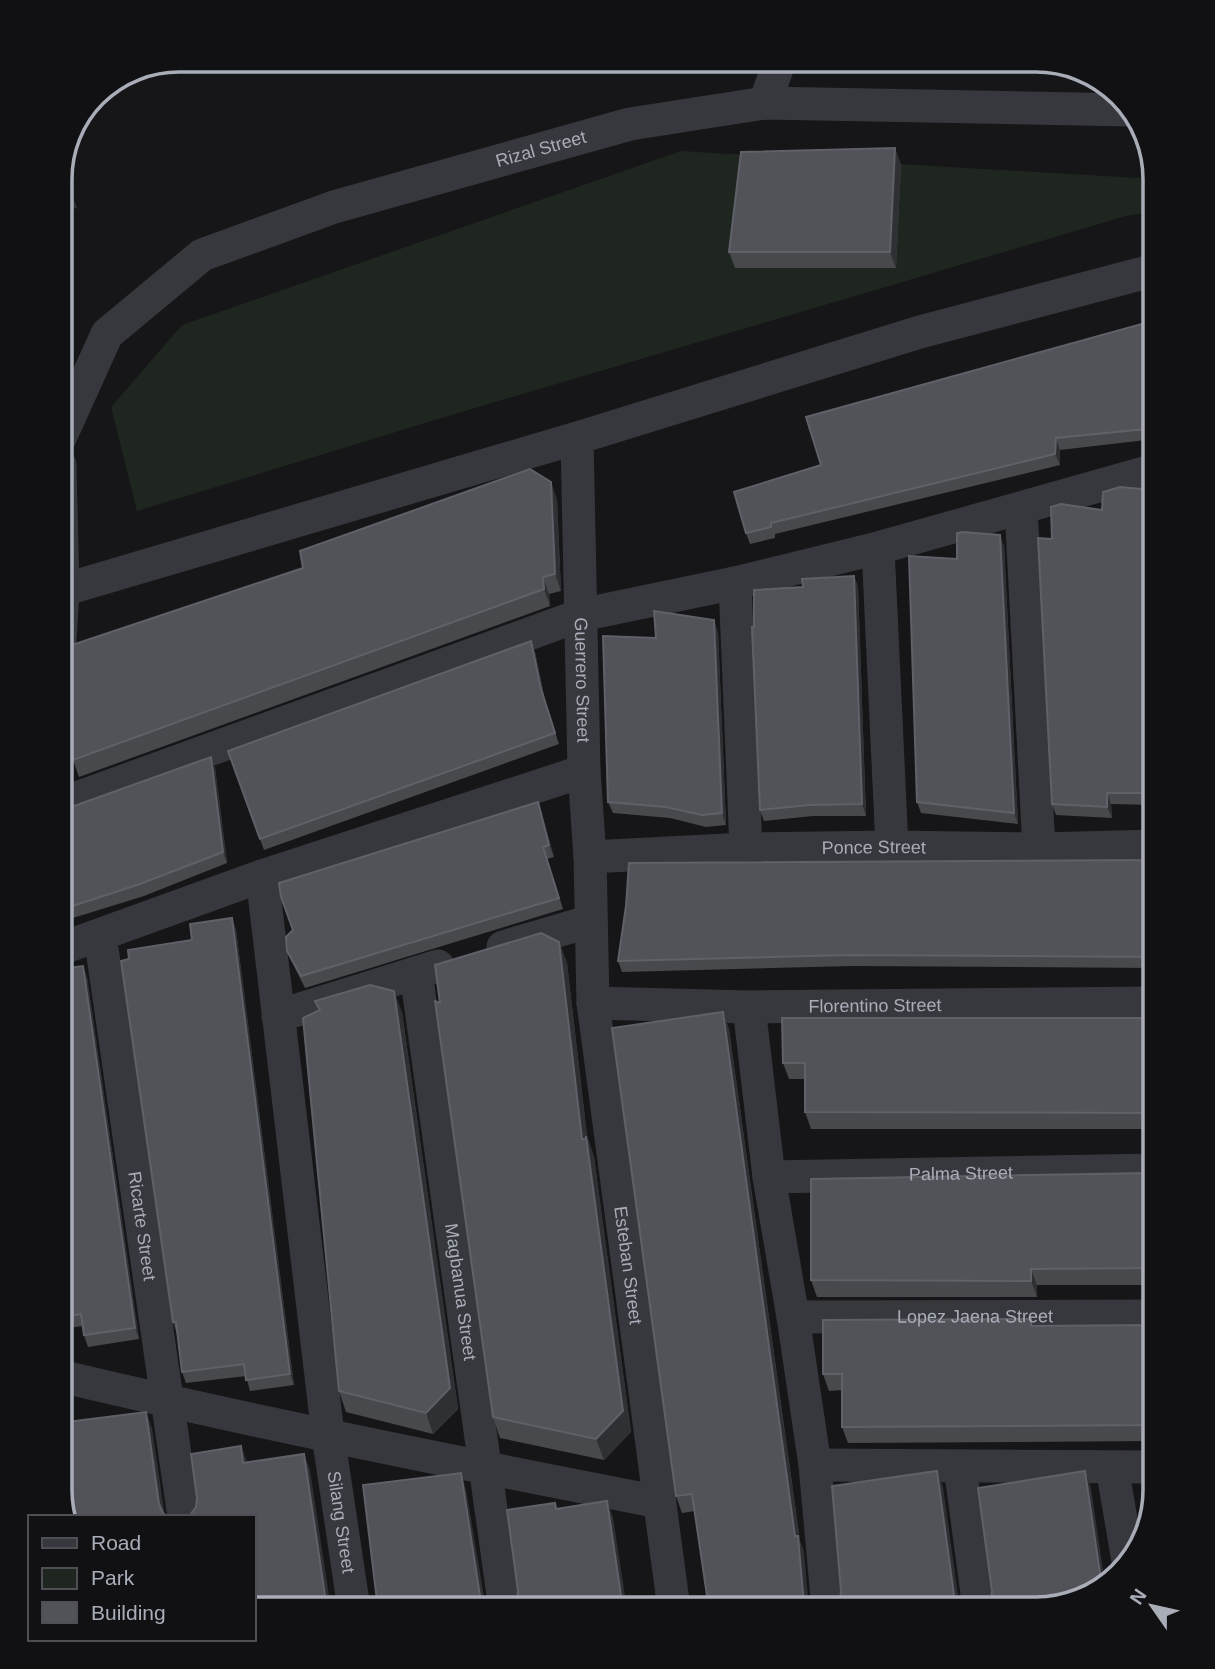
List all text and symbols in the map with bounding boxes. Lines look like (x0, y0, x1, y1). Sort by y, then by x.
street label: Rizal Street (493, 127, 588, 171)
street label: Guerrero Street (571, 617, 593, 743)
street label: Ponce Street (822, 837, 926, 858)
street label: Florentino Street (808, 995, 942, 1016)
street label: Palma Street (909, 1163, 1013, 1184)
street label: Ricarte Street (124, 1170, 160, 1282)
street label: Esteban Street (610, 1205, 646, 1326)
street label: Magbanua Street (441, 1222, 480, 1362)
street label: Lopez Jaena Street (897, 1306, 1053, 1327)
street label: Silang Street (324, 1470, 359, 1575)
legend (28, 1515, 256, 1641)
text: Road (91, 1531, 141, 1554)
text: Park (91, 1566, 135, 1589)
north arrow (1117, 1571, 1187, 1641)
text: N (1126, 1585, 1151, 1608)
text: Building (91, 1601, 166, 1624)

